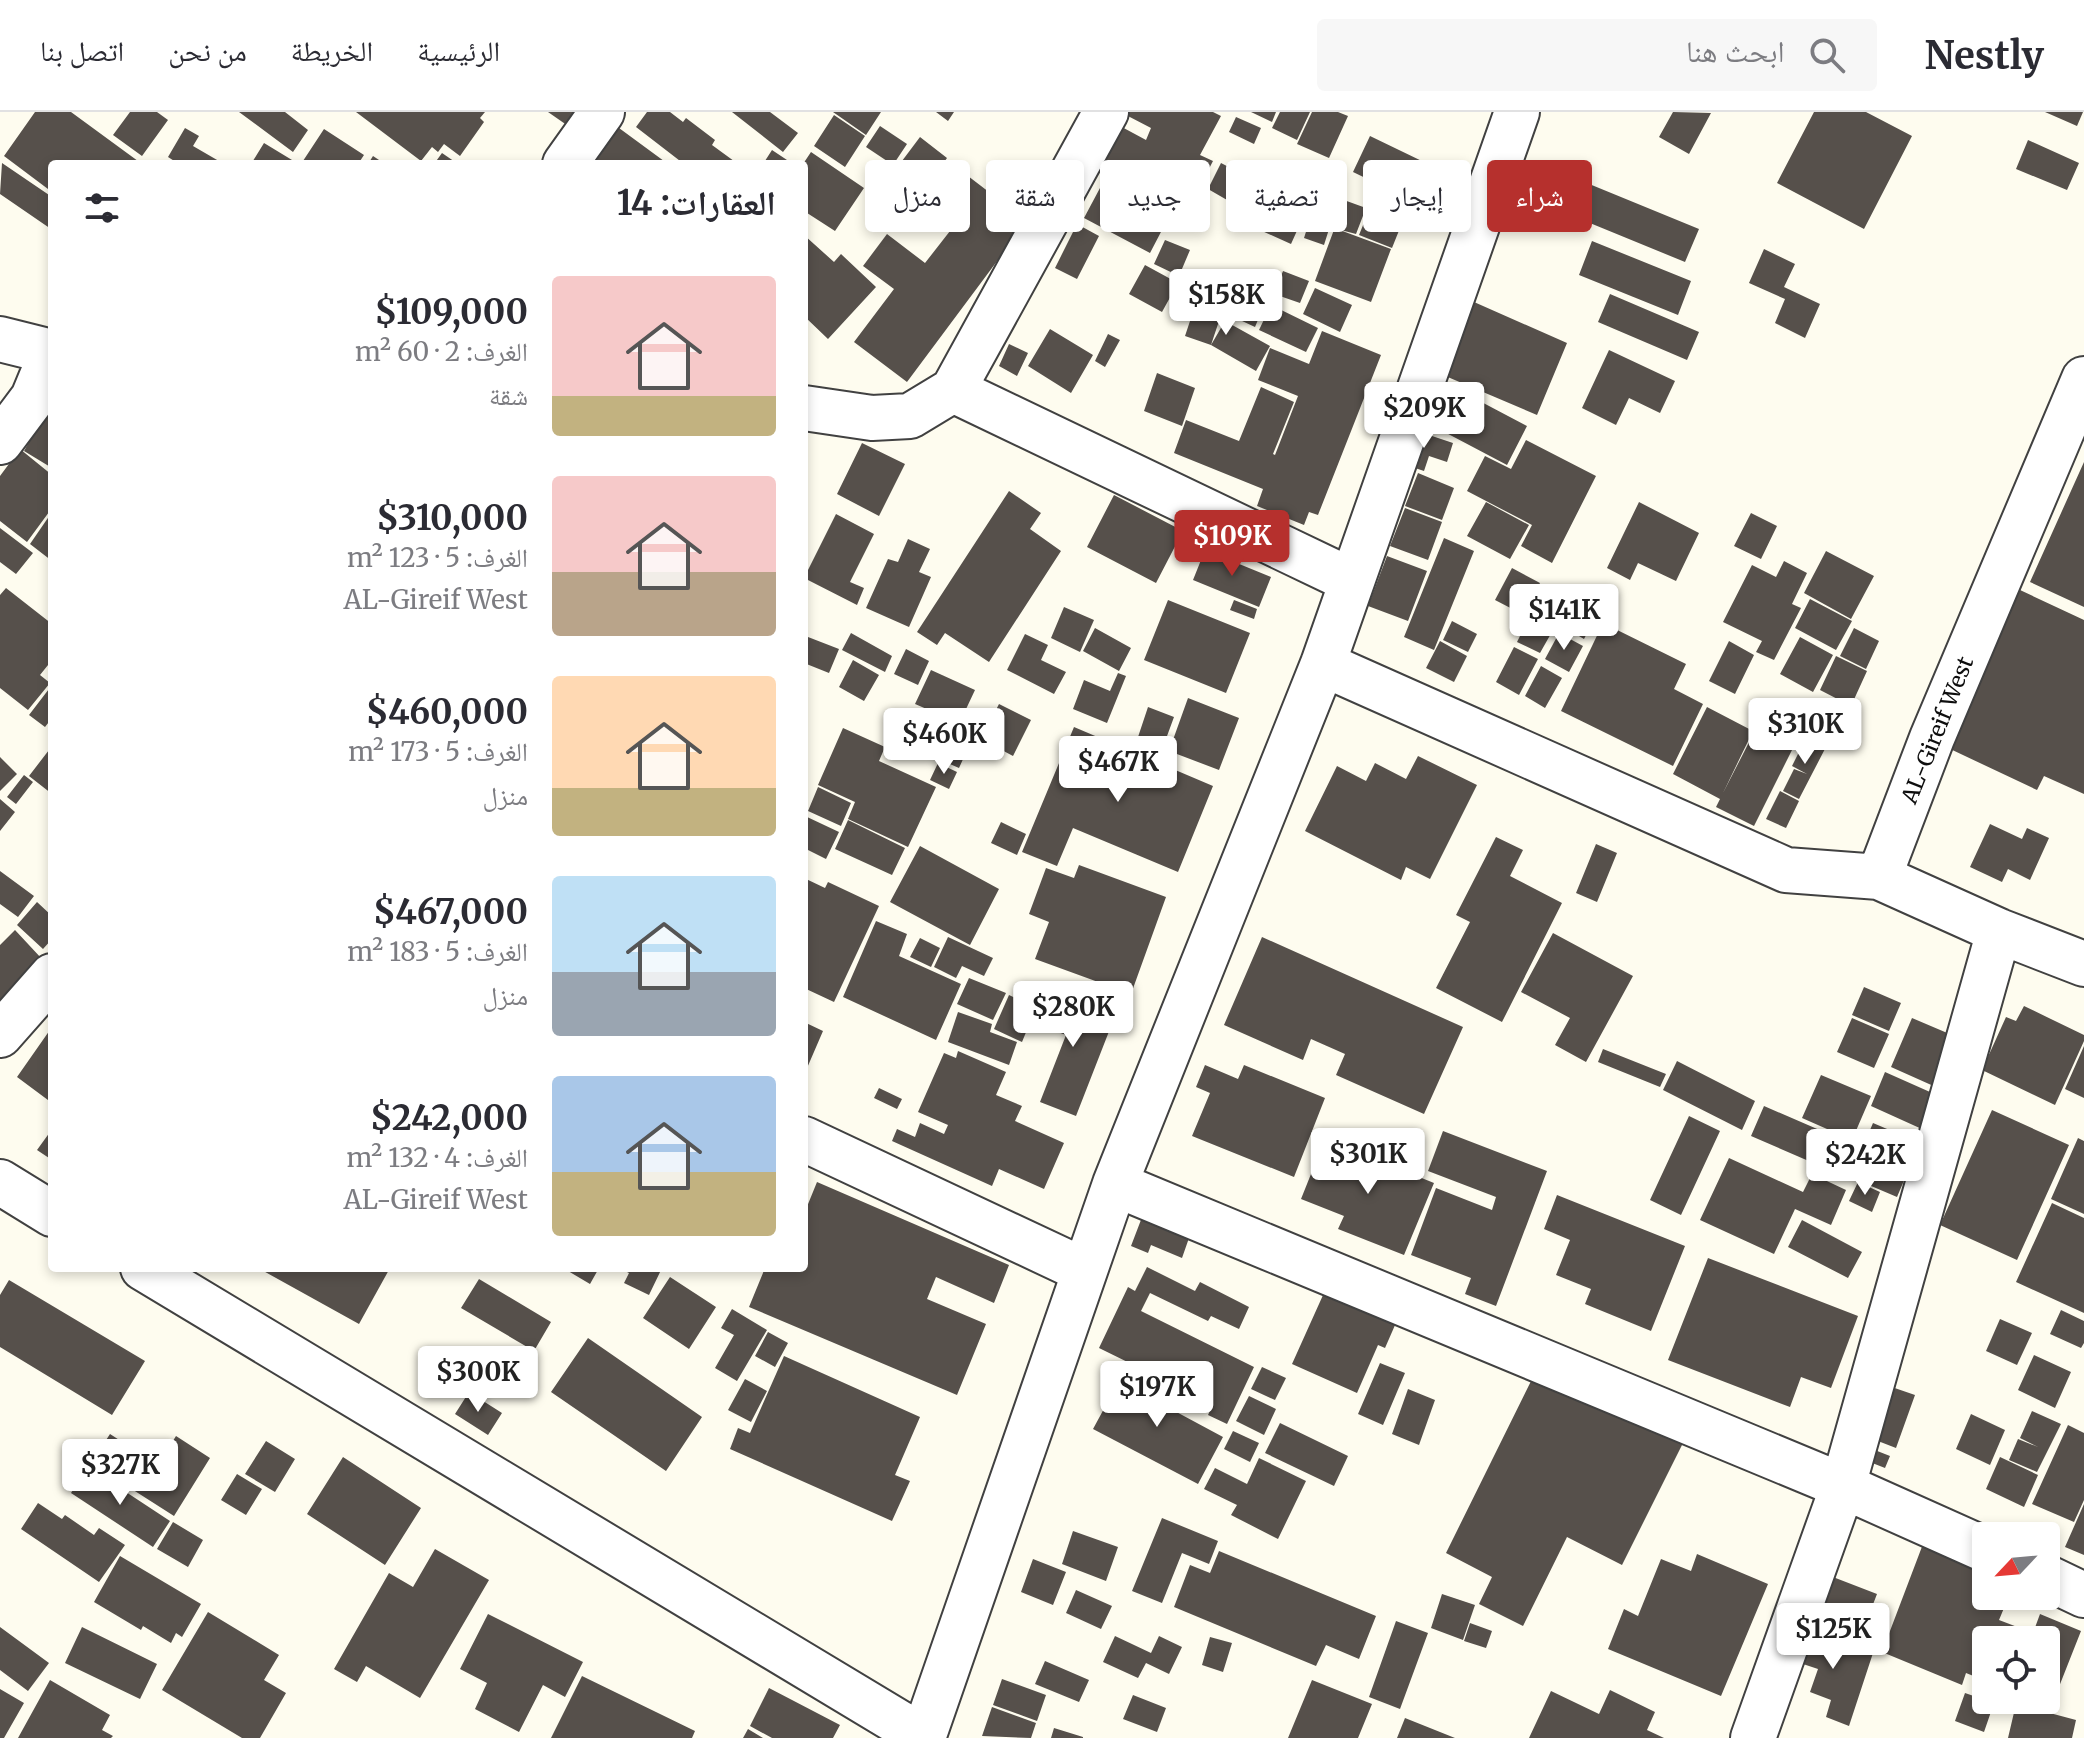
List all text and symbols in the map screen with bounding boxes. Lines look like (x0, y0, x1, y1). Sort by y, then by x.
search box (1317, 19, 1877, 91)
text: ابحث هنا (1686, 32, 1785, 70)
text: Nestly (1925, 32, 2044, 79)
text: اتصل بنا (40, 33, 124, 69)
text: من نحن (168, 33, 247, 69)
text: الخريطة (291, 33, 373, 69)
text: الرئيسية (417, 33, 500, 69)
icon: search (1805, 33, 1849, 77)
chip: منزل (865, 160, 970, 232)
chip: شقة (986, 160, 1084, 232)
chip: جديد (1100, 160, 1210, 232)
chip: تصفية (1226, 160, 1347, 232)
chip: إيجار (1363, 160, 1471, 232)
chip: شراء (1487, 160, 1592, 232)
text: العقارات: 14 (617, 182, 776, 224)
icon: filters (80, 186, 124, 230)
pin: $158K (1170, 269, 1282, 337)
text: $158K (1187, 278, 1265, 311)
text: $109,000 (375, 291, 528, 333)
icon: home (616, 308, 712, 404)
text: الغرف: 2 · 60 m² (355, 335, 528, 368)
text: شقة (489, 379, 528, 412)
pin: $209K (1368, 382, 1480, 450)
text: $209K (1382, 391, 1466, 424)
text: $310,000 (376, 497, 528, 539)
icon: home (616, 508, 712, 604)
pin: $109K (1176, 510, 1288, 578)
text: $109K (1192, 519, 1272, 552)
text: الغرف: 5 · 123 m² (347, 541, 528, 574)
text: AL-Gireif West (344, 583, 528, 616)
pin: $141K (1508, 584, 1620, 652)
text: $141K (1527, 593, 1601, 626)
street label: AL-Gireif West (1894, 652, 1979, 809)
text: $460,000 (366, 691, 528, 733)
pin: $310K (1749, 698, 1861, 766)
text: $310K (1766, 707, 1844, 740)
icon: home (616, 708, 712, 804)
pin: $460K (888, 708, 1000, 776)
text: $460K (901, 717, 987, 750)
text: الغرف: 5 · 173 m² (348, 735, 528, 768)
pin: $467K (1062, 736, 1174, 804)
text: $467K (1077, 745, 1159, 778)
text: منزل (483, 779, 528, 812)
text: $467,000 (373, 891, 528, 933)
icon: home (616, 908, 712, 1004)
text: الغرف: 5 · 183 m² (347, 935, 528, 968)
text: منزل (483, 979, 528, 1012)
pin: $280K (1017, 981, 1129, 1049)
text: $280K (1031, 990, 1115, 1023)
text: $242,000 (370, 1097, 528, 1139)
icon: home (616, 1108, 712, 1204)
pin: $301K (1312, 1128, 1424, 1196)
pin: $242K (1809, 1129, 1921, 1197)
text: $301K (1329, 1137, 1407, 1170)
text: $242K (1824, 1138, 1906, 1171)
text: الغرف: 4 · 132 m² (346, 1141, 528, 1174)
text: AL-Gireif West (344, 1183, 528, 1216)
pin: $300K (422, 1346, 534, 1414)
text: $300K (436, 1355, 520, 1388)
pin: $197K (1101, 1361, 1213, 1429)
text: $197K (1118, 1370, 1196, 1403)
pin: $327K (64, 1439, 176, 1507)
text: $327K (80, 1448, 160, 1481)
north arrow (1972, 1522, 2060, 1610)
map controls (1972, 1522, 2060, 1714)
pin: $125K (1777, 1603, 1889, 1671)
text: $125K (1795, 1612, 1871, 1645)
button: locate (1972, 1626, 2060, 1714)

